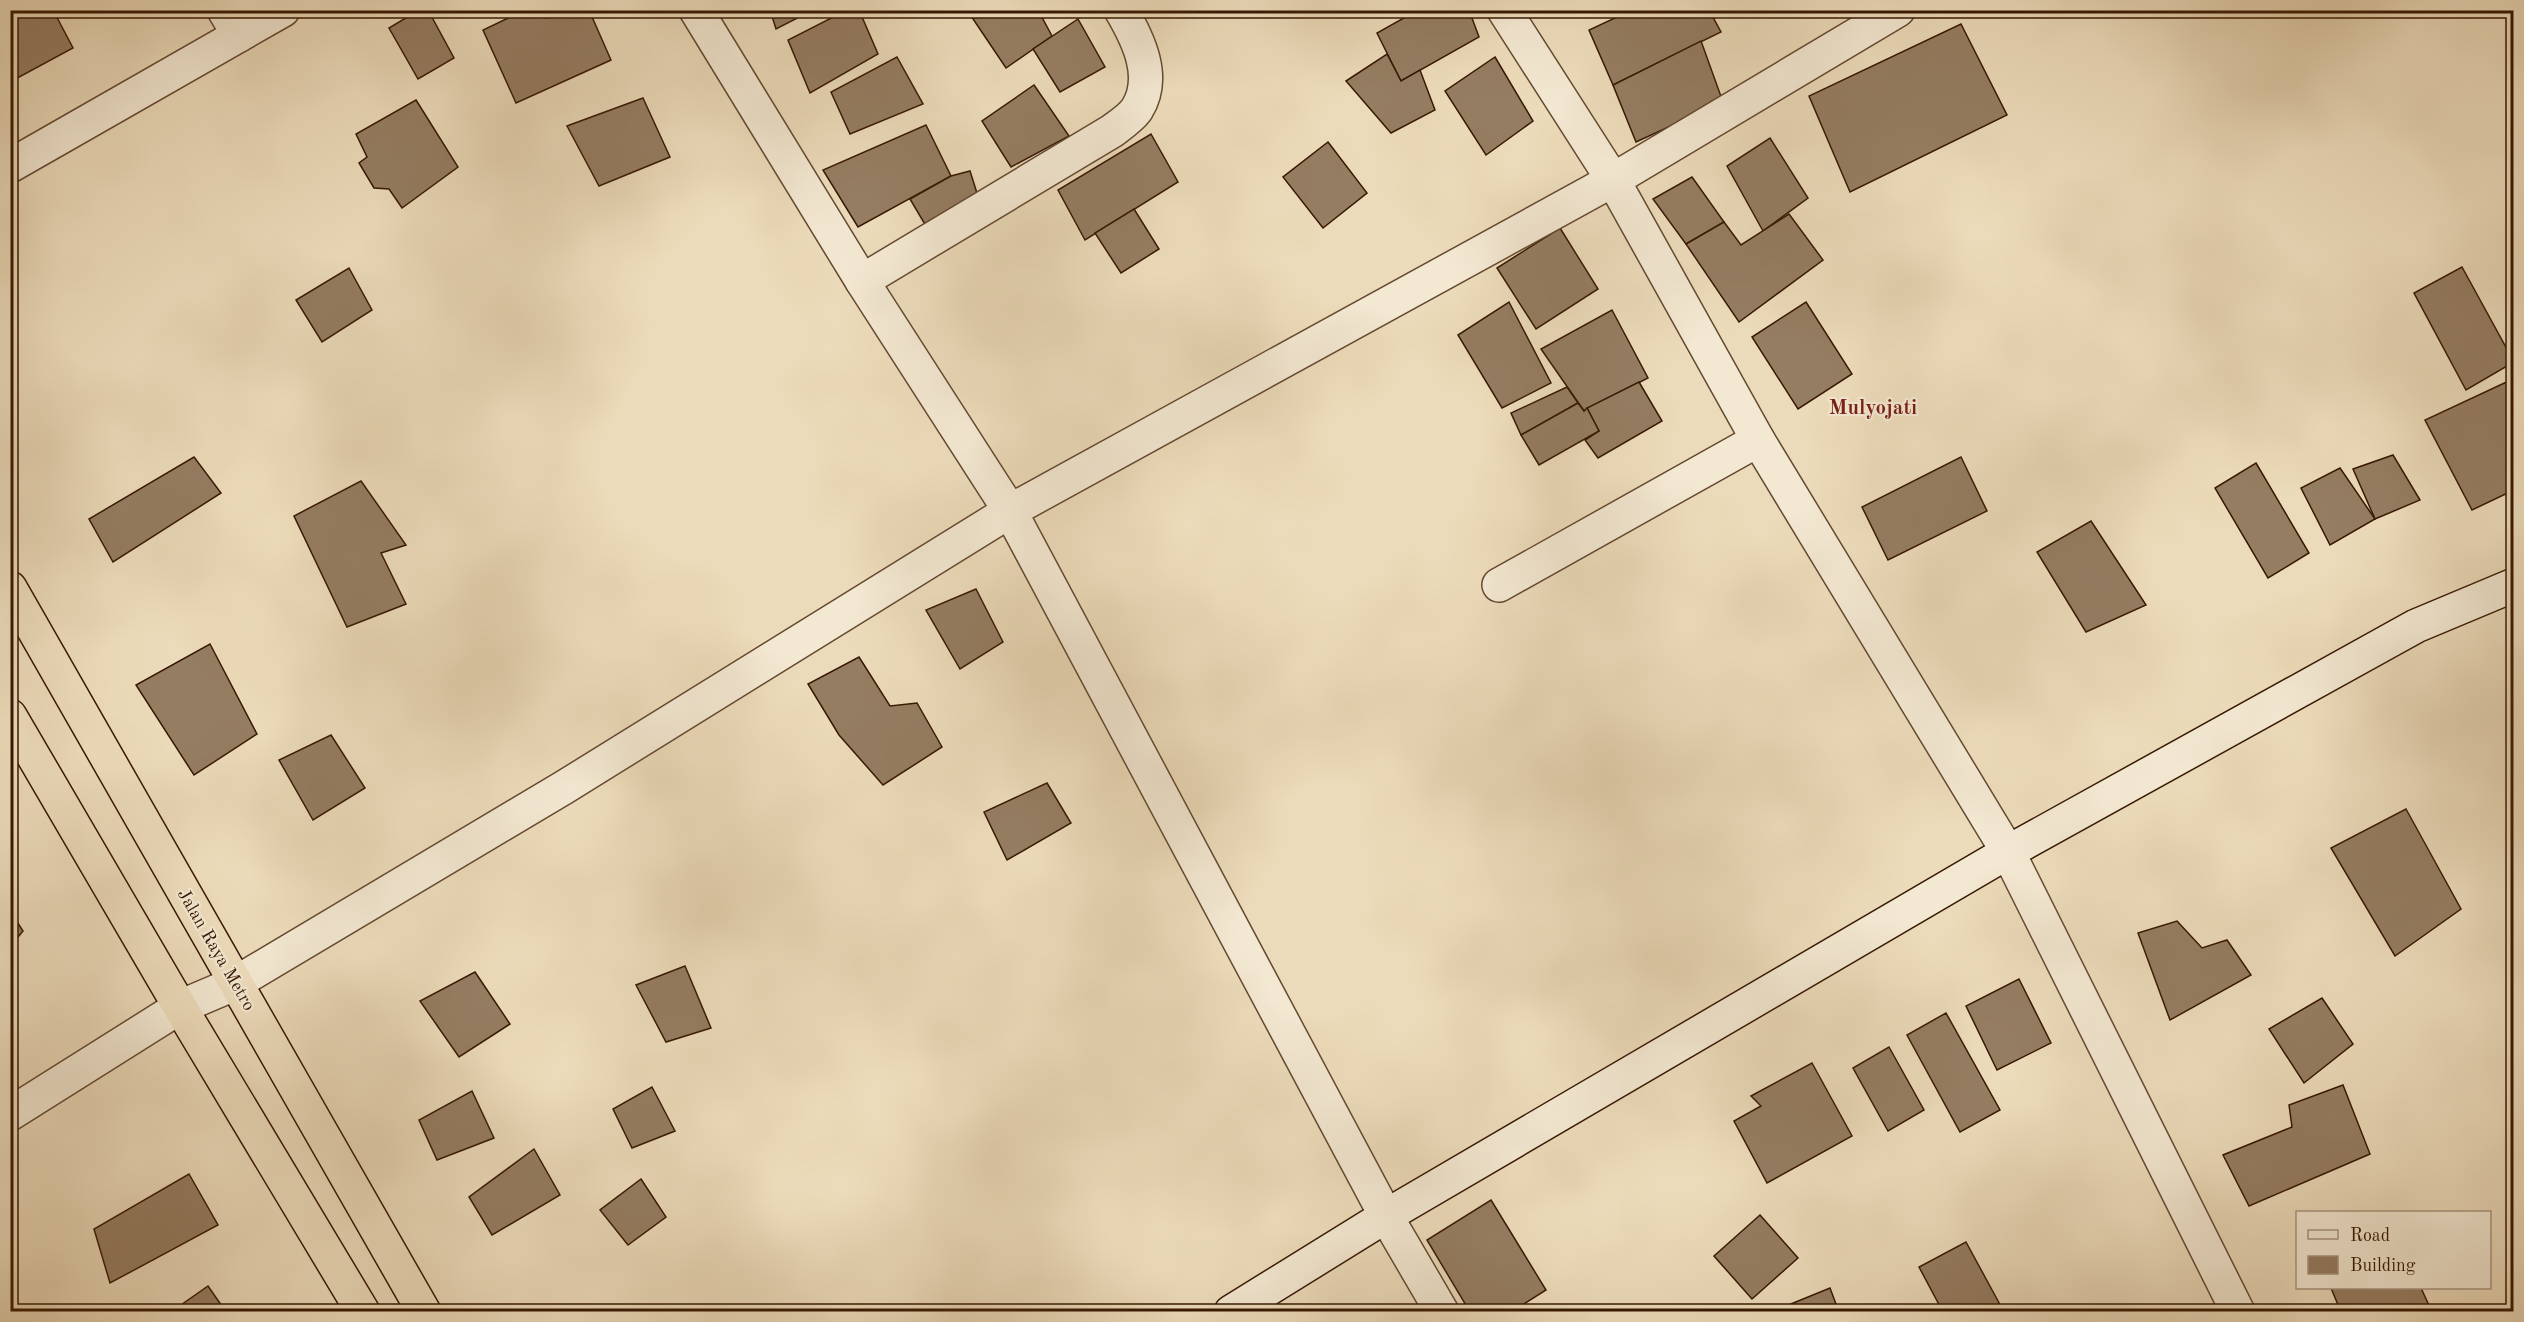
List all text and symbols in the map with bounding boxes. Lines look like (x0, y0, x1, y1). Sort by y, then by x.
district label: Mulyojati (1829, 398, 1917, 419)
street label: Jalan Raya Metro (174, 886, 258, 1014)
legend (2296, 1211, 2491, 1289)
text: Road (2350, 1227, 2390, 1245)
text: Building (2350, 1257, 2416, 1275)

